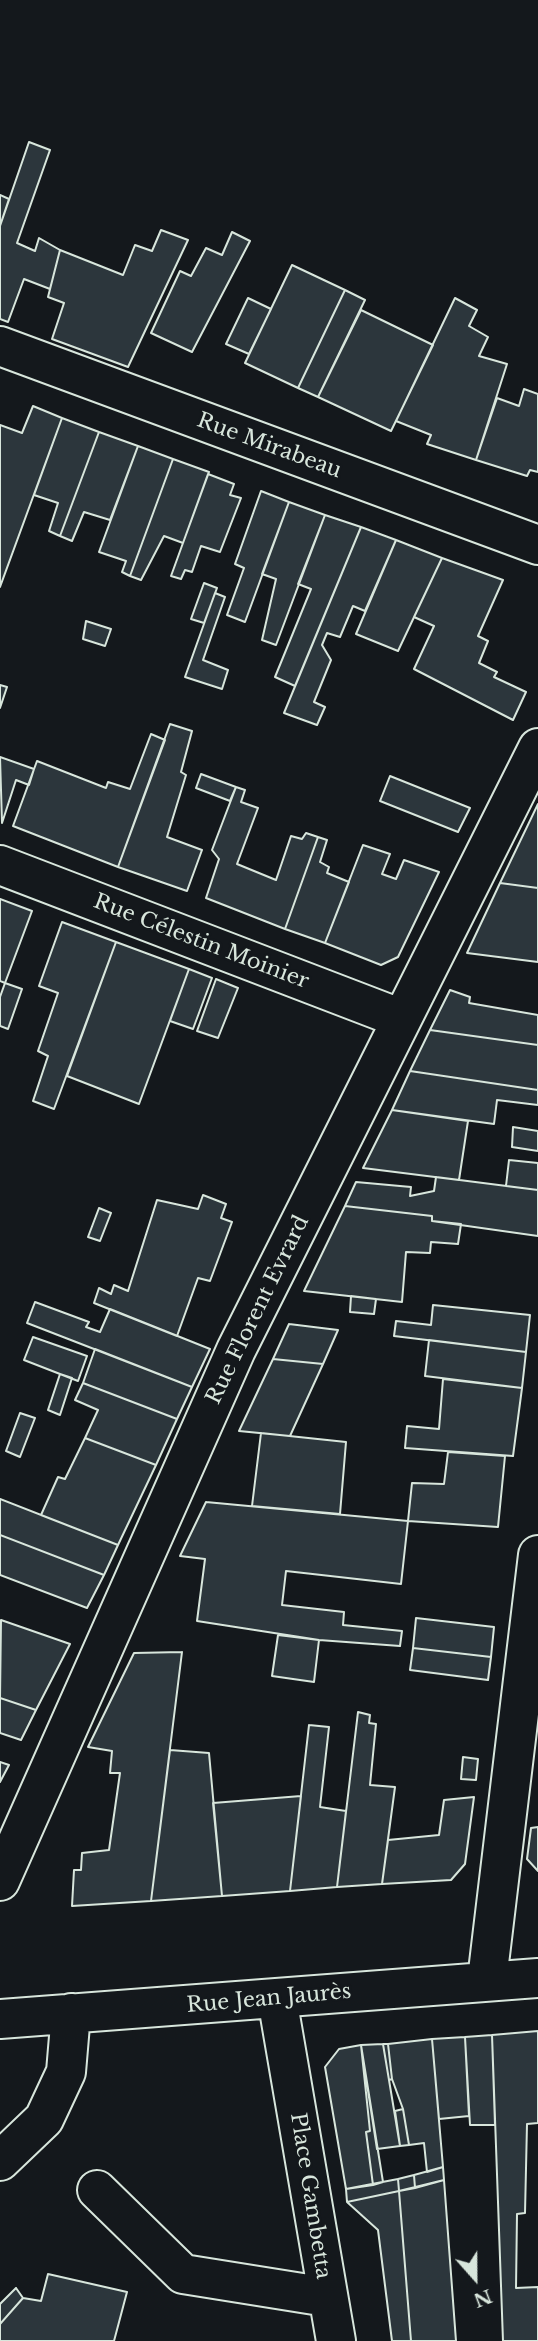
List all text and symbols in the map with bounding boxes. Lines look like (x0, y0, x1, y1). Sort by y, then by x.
street label: Rue Mirabeau (193, 408, 345, 484)
street label: Rue Célestin Moinier (90, 889, 312, 995)
street label: Rue Florent Evrard (201, 1212, 315, 1408)
street label: Rue Jean Jaurès (186, 1979, 352, 2019)
street label: Place Gambetta (284, 2111, 336, 2281)
north arrow (440, 2243, 510, 2313)
text: N (470, 2284, 495, 2312)

